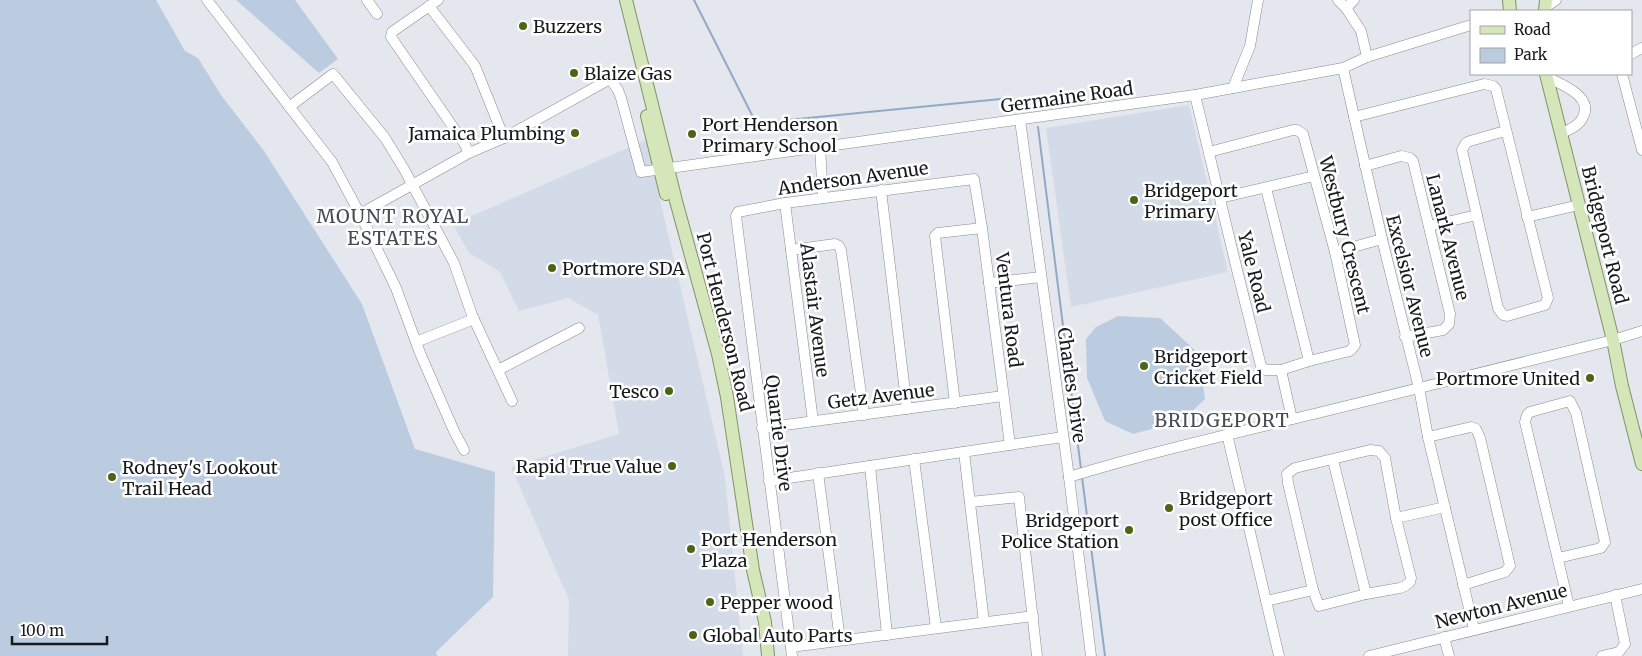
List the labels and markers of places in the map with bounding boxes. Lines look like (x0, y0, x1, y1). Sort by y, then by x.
place label: Buzzers (533, 15, 602, 38)
marker: Buzzers (517, 20, 529, 32)
place label: Blaize Gas (584, 62, 672, 85)
marker: Blaize Gas (568, 67, 580, 79)
place label: Port Henderson Primary School (702, 113, 838, 157)
place label: Jamaica Plumbing (407, 122, 565, 145)
marker: Jamaica Plumbing (569, 127, 581, 139)
marker: Port Henderson Primary School (686, 128, 698, 140)
place label: Bridgeport Primary (1144, 179, 1238, 223)
marker: Bridgeport Primary (1128, 194, 1140, 206)
place label: Portmore SDA (562, 257, 685, 280)
marker: Portmore SDA (546, 262, 558, 274)
place label: Bridgeport Cricket Field (1154, 345, 1262, 389)
marker: Bridgeport Cricket Field (1138, 360, 1150, 372)
place label: Portmore United (1436, 367, 1580, 390)
marker: Portmore United (1584, 372, 1596, 384)
place label: Tesco (609, 380, 659, 403)
marker: Tesco (663, 385, 675, 397)
place label: Rapid True Value (516, 455, 662, 478)
place label: Rodney's Lookout Trail Head (122, 456, 278, 500)
marker: Rapid True Value (666, 460, 678, 472)
marker: Rodney's Lookout Trail Head (106, 471, 118, 483)
place label: Bridgeport post Office (1179, 487, 1273, 531)
marker: Bridgeport post Office (1163, 502, 1175, 514)
place label: Bridgeport Police Station (1001, 509, 1119, 553)
marker: Bridgeport Police Station (1123, 524, 1135, 536)
place label: Port Henderson Plaza (701, 528, 837, 572)
marker: Port Henderson Plaza (685, 543, 697, 555)
place label: Pepper wood (720, 591, 833, 614)
marker: Pepper wood (704, 596, 716, 608)
place label: Global Auto Parts (703, 624, 853, 647)
marker: Global Auto Parts (687, 629, 699, 641)

